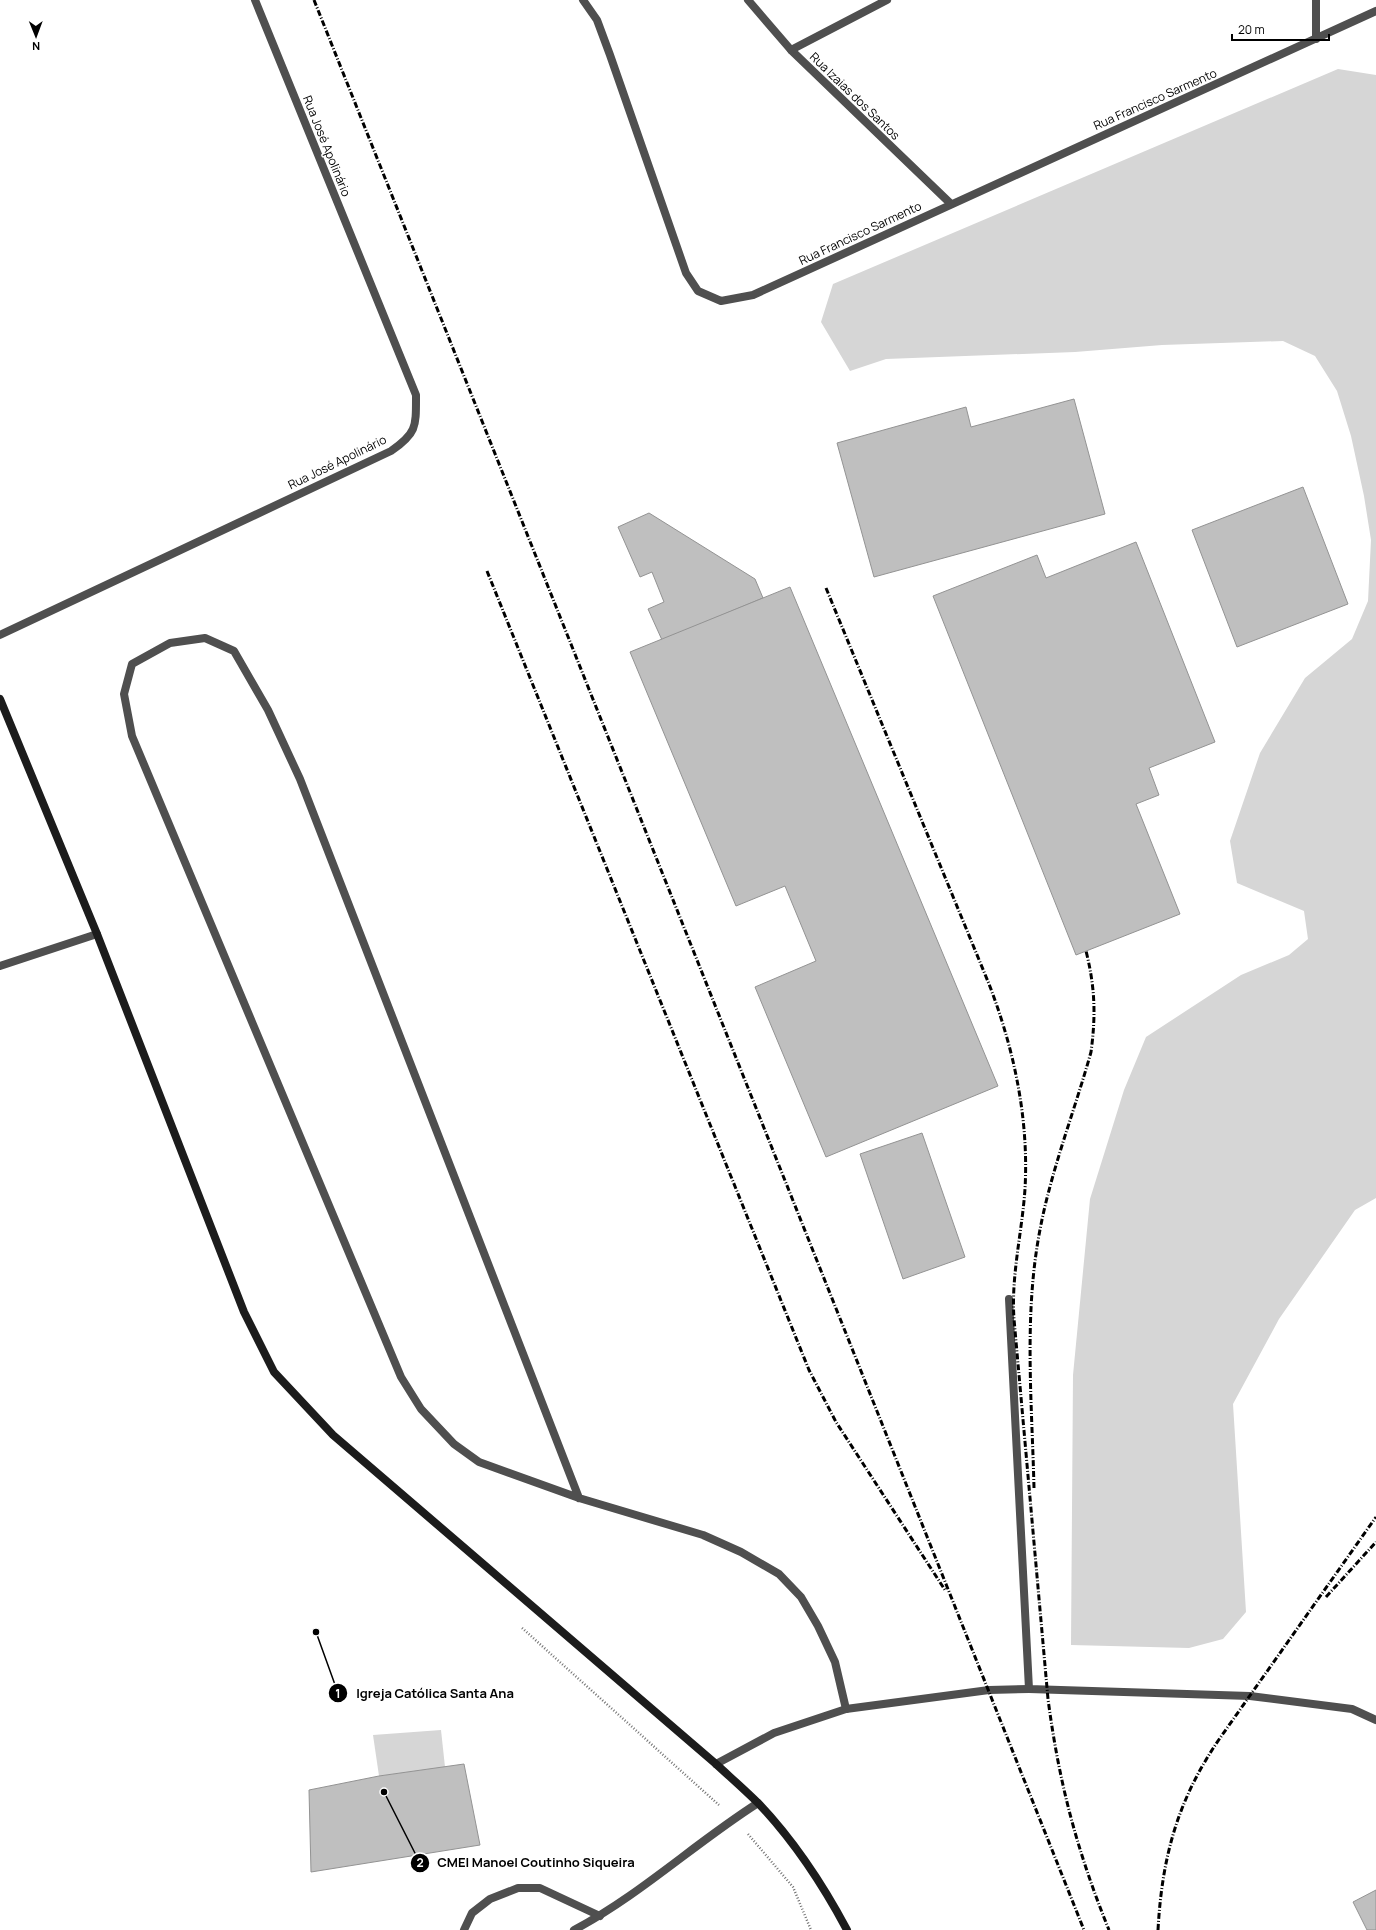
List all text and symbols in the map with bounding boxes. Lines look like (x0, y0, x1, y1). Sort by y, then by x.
north arrow (16, 16, 56, 56)
scale bar (1232, 16, 1329, 42)
text: 20 m (1238, 21, 1265, 38)
text: N (32, 39, 40, 54)
street label: Rua Izaias dos Santos (806, 48, 904, 144)
street label: Rua Francisco Sarmento (1091, 64, 1219, 134)
street label: Rua José Apolinário (299, 93, 355, 199)
street label: Rua Francisco Sarmento (796, 197, 924, 269)
street label: Rua José Apolinário (285, 431, 389, 493)
callout: Igreja Católica Santa Ana (328, 1681, 522, 1706)
text: Igreja Católica Santa Ana (356, 1684, 514, 1702)
text: 1 (335, 1685, 341, 1702)
callout: CMEI Manoel Coutinho Siqueira (410, 1850, 643, 1875)
text: CMEI Manoel Coutinho Siqueira (437, 1853, 635, 1871)
text: 2 (416, 1854, 424, 1871)

